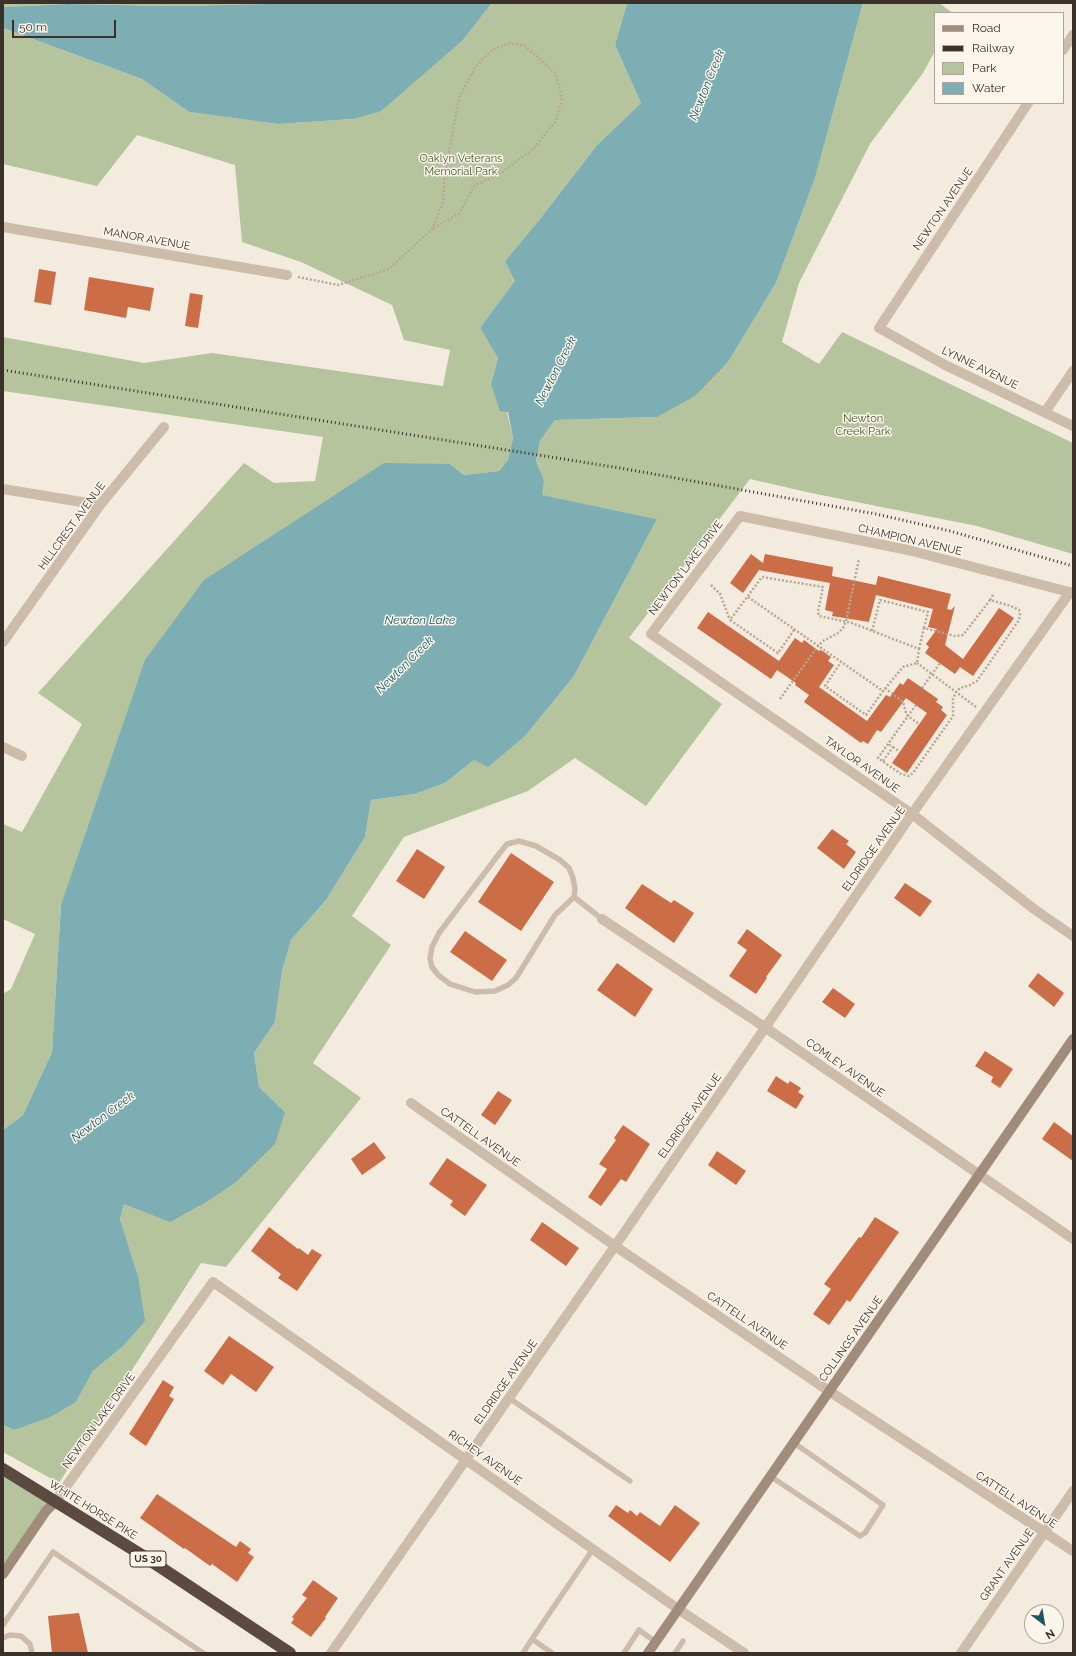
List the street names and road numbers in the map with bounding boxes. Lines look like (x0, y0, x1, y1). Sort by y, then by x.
street label: NEWTON AVENUE (910, 165, 976, 253)
street label: MANOR AVENUE (102, 225, 192, 253)
street label: LYNNE AVENUE (940, 344, 1020, 392)
street label: HILLCREST AVENUE (36, 480, 108, 572)
street label: NEWTON LAKE DRIVE (646, 518, 726, 618)
street label: CHAMPION AVENUE (857, 522, 963, 558)
street label: TAYLOR AVENUE (822, 734, 902, 796)
street label: ELDRIDGE AVENUE (840, 804, 908, 894)
street label: COMLEY AVENUE (803, 1036, 887, 1100)
street label: ELDRIDGE AVENUE (656, 1071, 724, 1161)
street label: CATTELL AVENUE (438, 1105, 522, 1169)
street label: CATTELL AVENUE (704, 1289, 790, 1353)
street label: COLLINGS AVENUE (816, 1294, 886, 1384)
street label: ELDRIDGE AVENUE (472, 1337, 540, 1427)
street label: NEWTON LAKE DRIVE (60, 1371, 138, 1471)
street label: RICHEY AVENUE (446, 1428, 524, 1488)
street label: CATTELL AVENUE (973, 1469, 1059, 1531)
street label: WHITE HORSE PIKE (46, 1477, 140, 1543)
street label: GRANT AVENUE (977, 1526, 1037, 1604)
road number: US 30 (130, 1551, 166, 1567)

